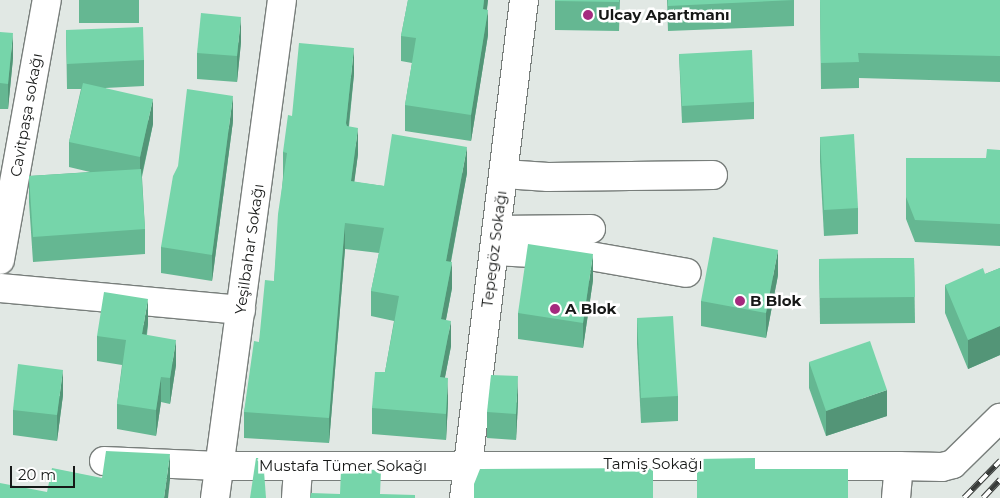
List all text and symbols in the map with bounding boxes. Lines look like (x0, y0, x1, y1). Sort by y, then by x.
place label: Ulcay Apartmanı (598, 6, 730, 24)
marker: Ulcay Apartmanı (582, 9, 594, 21)
street label: Cavitpaşa sokağı (6, 52, 46, 178)
street label: Yeşilbahar Sokağı (231, 183, 267, 315)
street label: Tepegöz Sokağı (478, 189, 510, 309)
place label: B Blok (750, 292, 801, 310)
marker: B Blok (734, 295, 746, 307)
place label: A Blok (565, 300, 616, 318)
marker: A Blok (549, 303, 561, 315)
street label: Tamiş Sokağı (604, 455, 702, 473)
scale bar (12, 456, 78, 488)
street label: Mustafa Tümer Sokağı (259, 457, 427, 475)
text: 20 m (18, 465, 56, 484)

